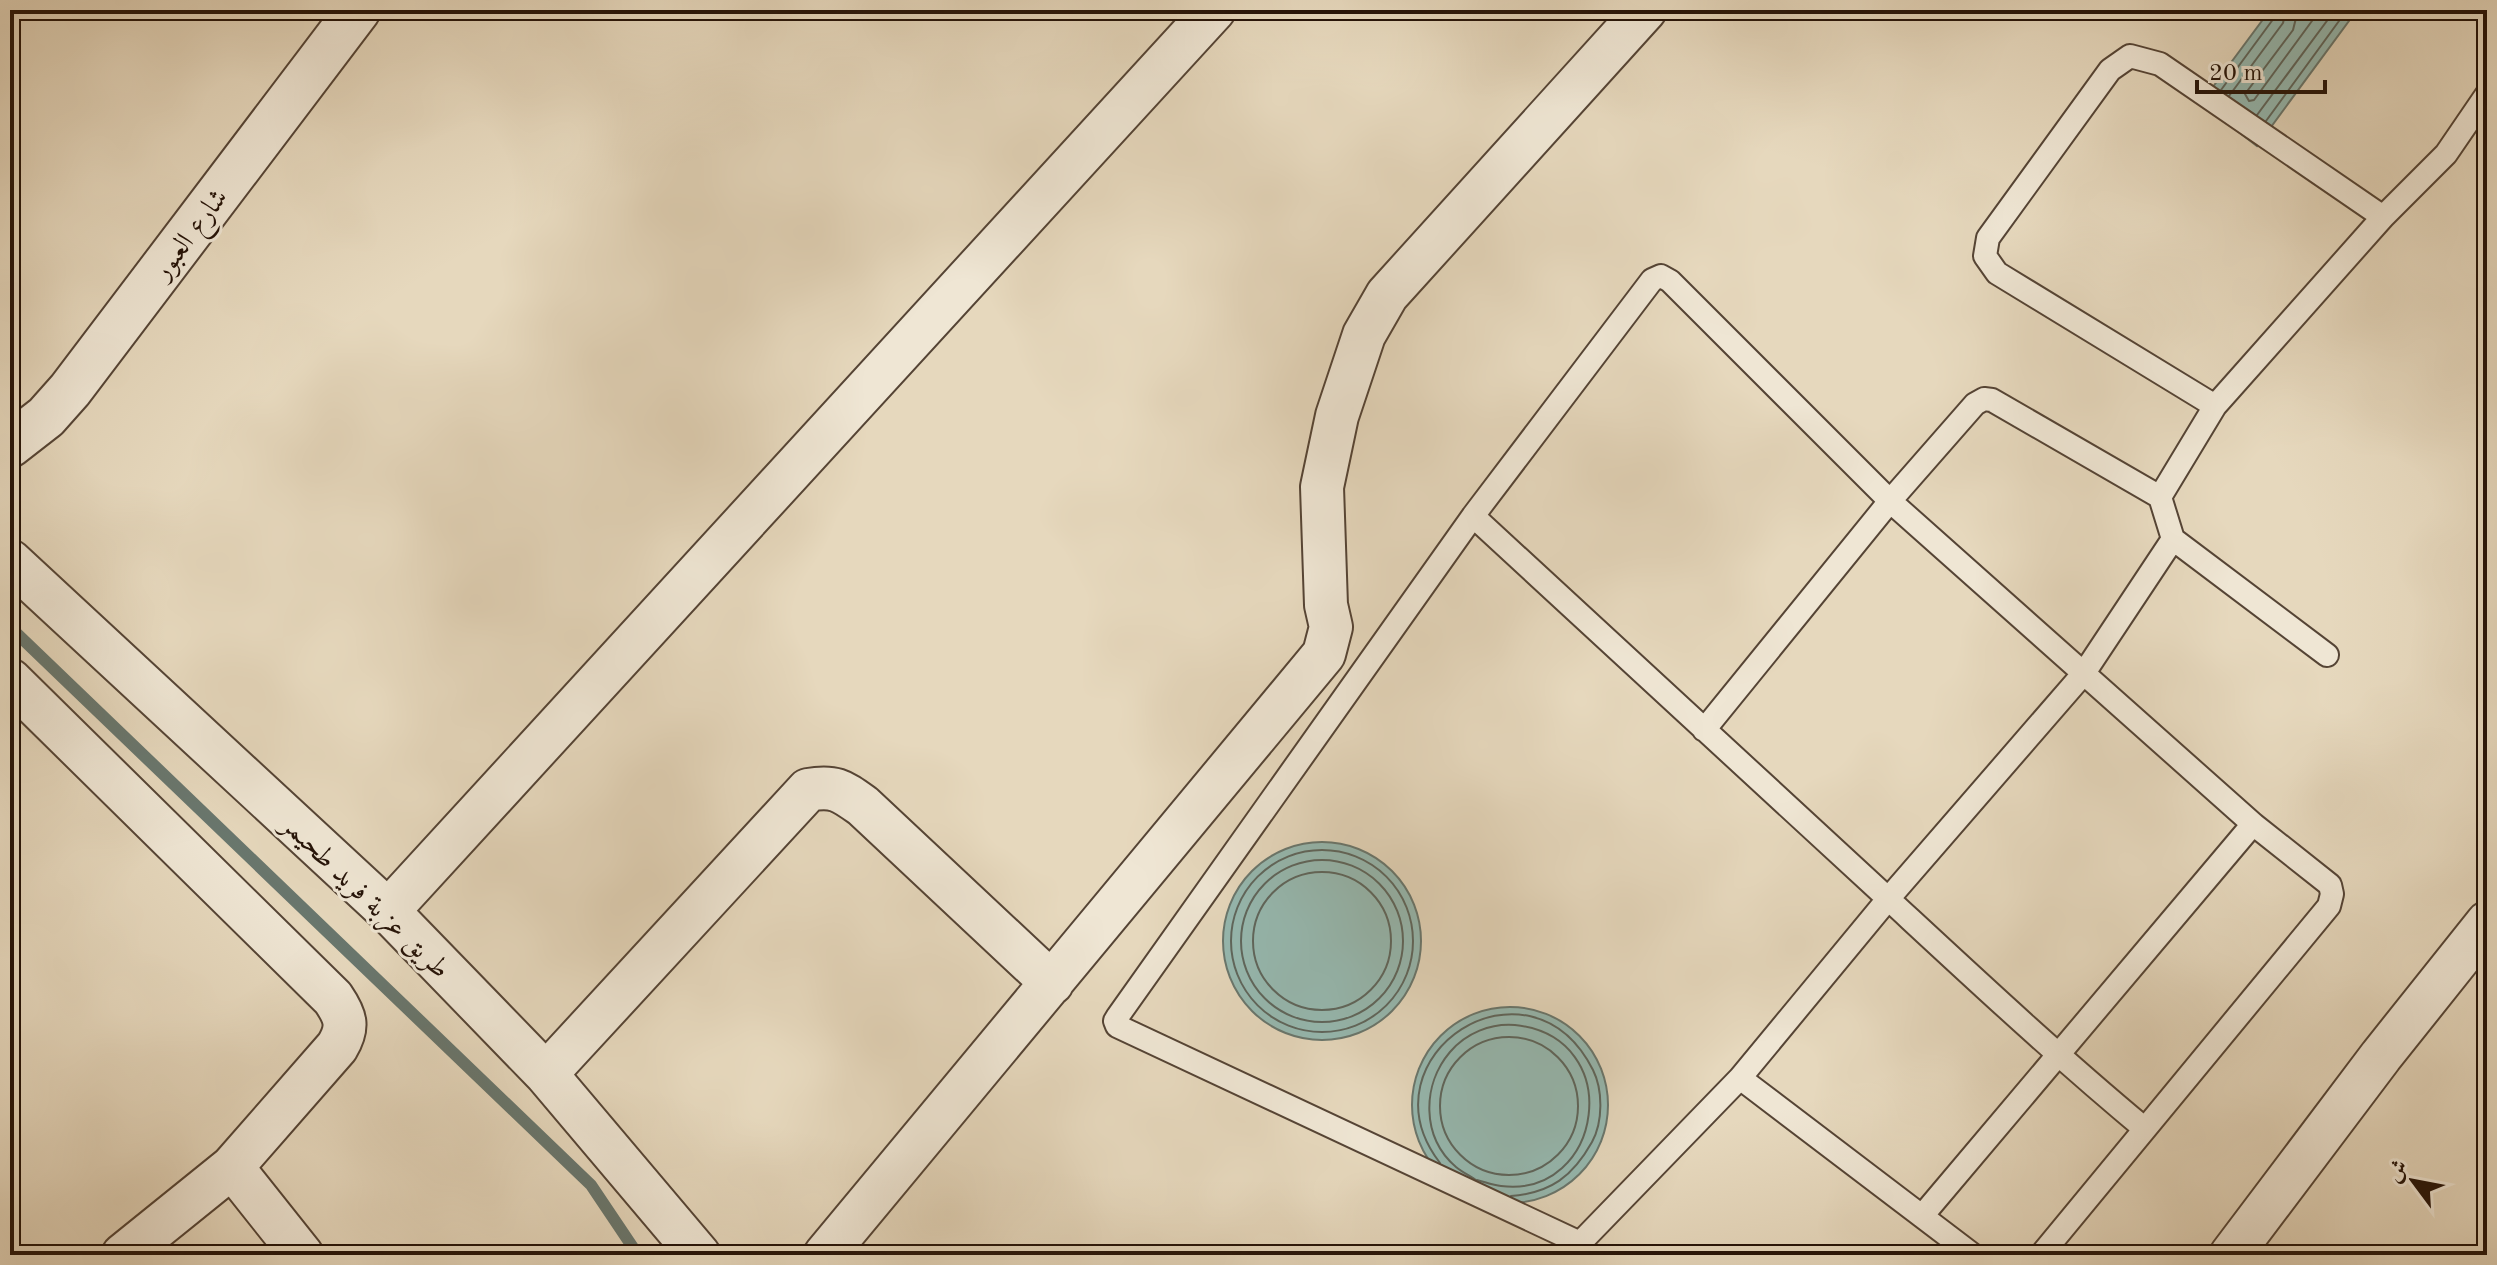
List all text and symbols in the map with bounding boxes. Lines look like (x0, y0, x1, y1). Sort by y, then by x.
scale bar (2197, 44, 2325, 94)
text: 20 m (2209, 62, 2263, 86)
street label: شارع العبور (147, 184, 240, 292)
street label: طريق عزبة فريد طحيمر (272, 809, 454, 987)
north arrow (2373, 1141, 2453, 1221)
text: ش (2383, 1156, 2413, 1187)

